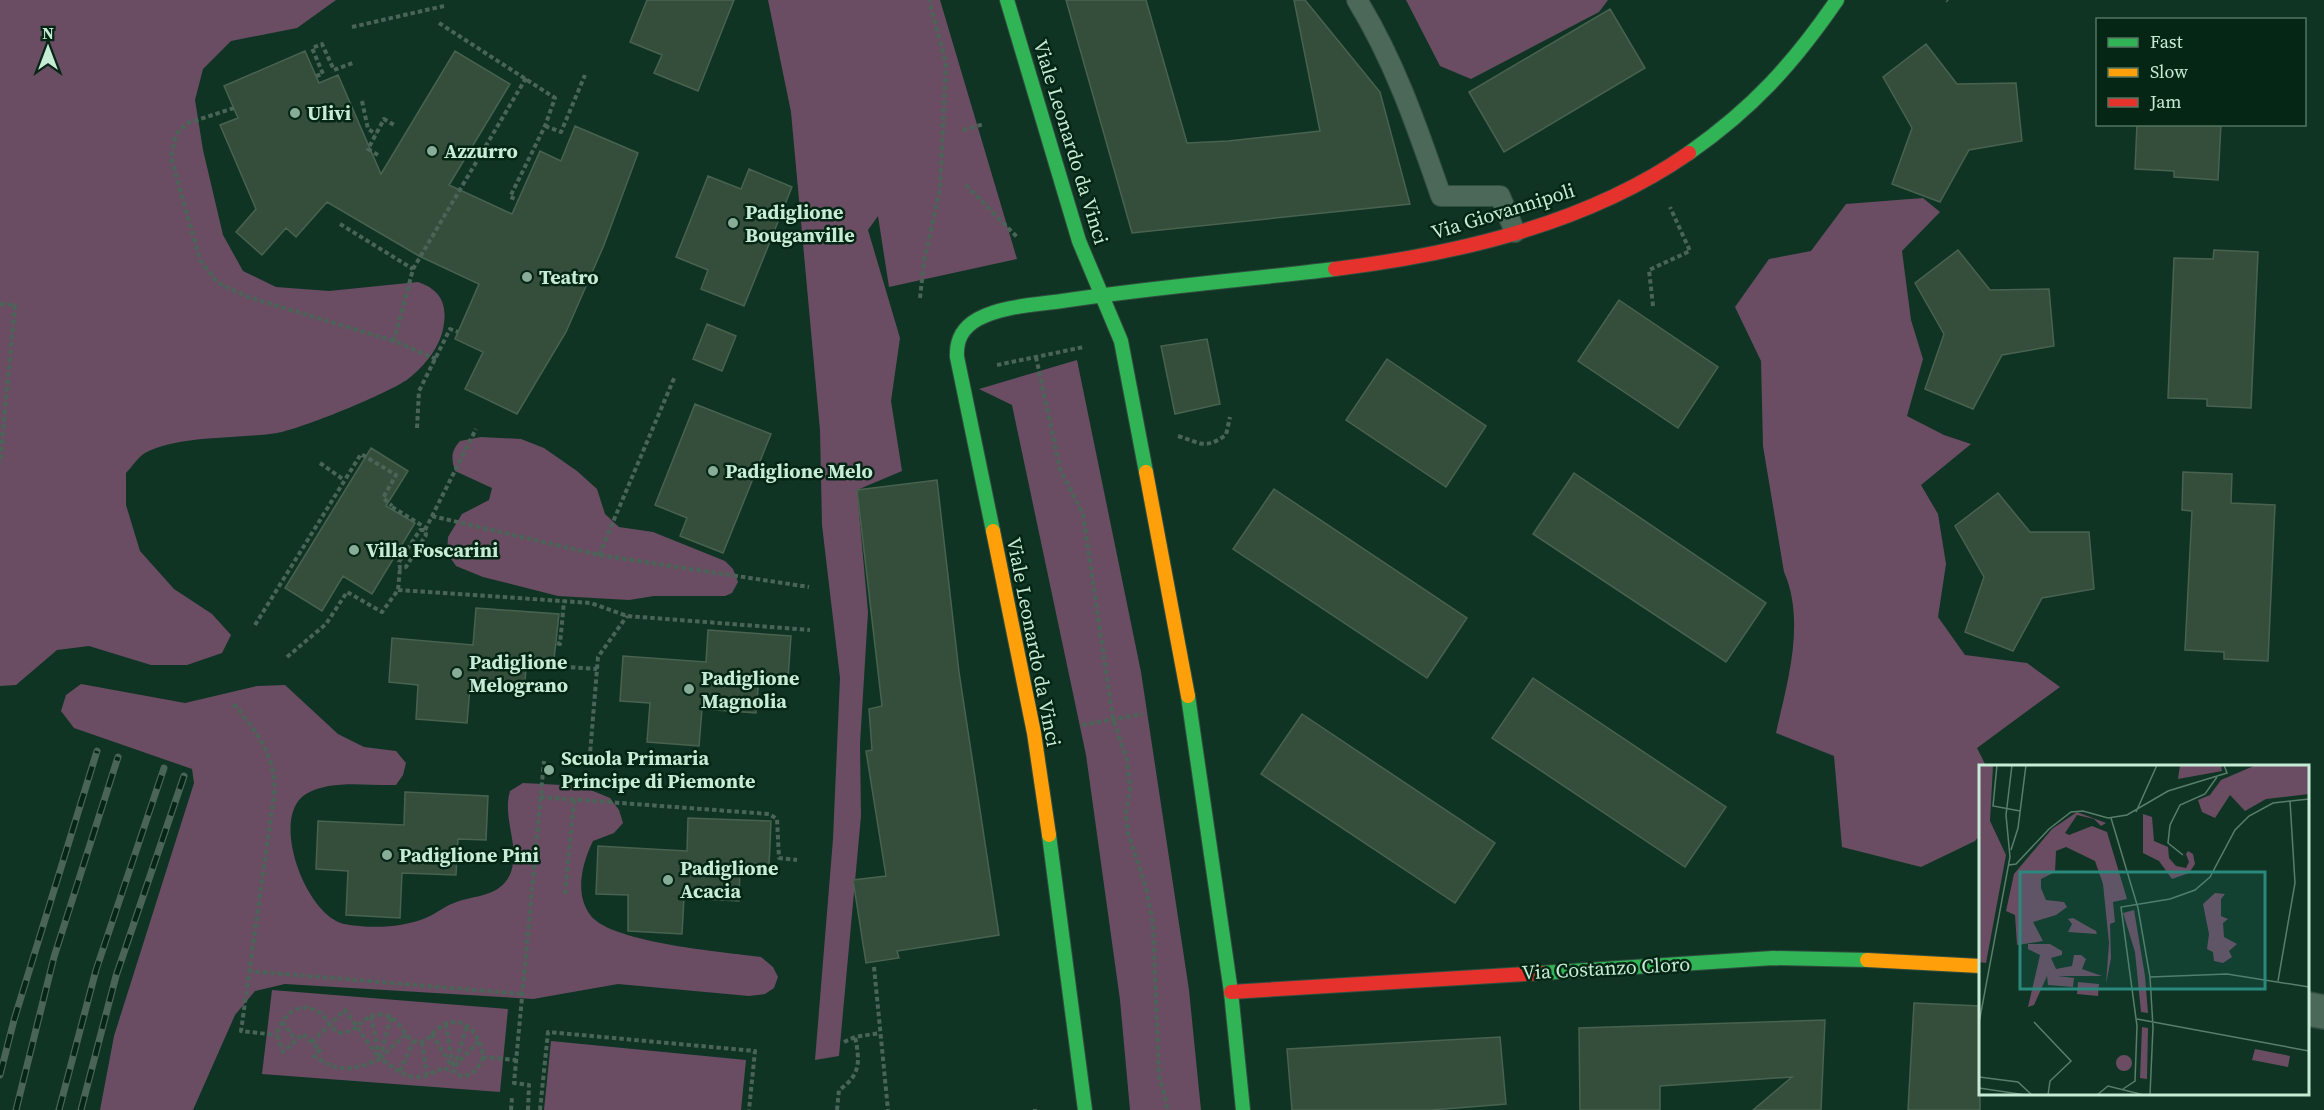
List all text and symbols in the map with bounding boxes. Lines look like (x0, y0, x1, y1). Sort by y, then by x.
north arrow (18, 18, 78, 78)
legend (2096, 18, 2306, 126)
text: N (42, 22, 54, 44)
text: Fast (2150, 29, 2183, 54)
street label: Viale Leonardo da Vinci (1027, 36, 1115, 248)
text: Slow (2150, 59, 2188, 84)
text: Jam (2149, 89, 2182, 114)
place label: Ulivi (307, 99, 351, 127)
marker: Ulivi (288, 106, 302, 120)
place label: Azzurro (444, 137, 518, 165)
marker: Azzurro (425, 144, 439, 158)
street label: Via Giovannipoli (1428, 176, 1578, 246)
place label: Padiglione Bouganville (745, 198, 855, 249)
marker: Padiglione Bouganville (726, 216, 740, 230)
place label: Teatro (539, 263, 599, 291)
marker: Teatro (520, 270, 534, 284)
place label: Padiglione Melo (725, 457, 873, 485)
marker: Padiglione Melo (706, 464, 720, 478)
street label: Viale Leonardo da Vinci (1000, 535, 1068, 749)
place label: Villa Foscarini (366, 536, 498, 564)
marker: Villa Foscarini (347, 543, 361, 557)
place label: Padiglione Melograno (469, 648, 568, 699)
place label: Padiglione Magnolia (701, 664, 799, 715)
marker: Padiglione Melograno (450, 666, 464, 680)
marker: Padiglione Magnolia (682, 682, 696, 696)
place label: Scuola Primaria Principe di Piemonte (561, 744, 755, 795)
marker: Scuola Primaria Principe di Piemonte (542, 763, 556, 777)
inset map (1979, 765, 2309, 1095)
place label: Padiglione Pini (399, 841, 539, 869)
marker: Padiglione Pini (380, 848, 394, 862)
place label: Padiglione Acacia (680, 854, 778, 905)
marker: Padiglione Acacia (661, 873, 675, 887)
street label: Via Costanzo Cloro (1521, 950, 1691, 986)

